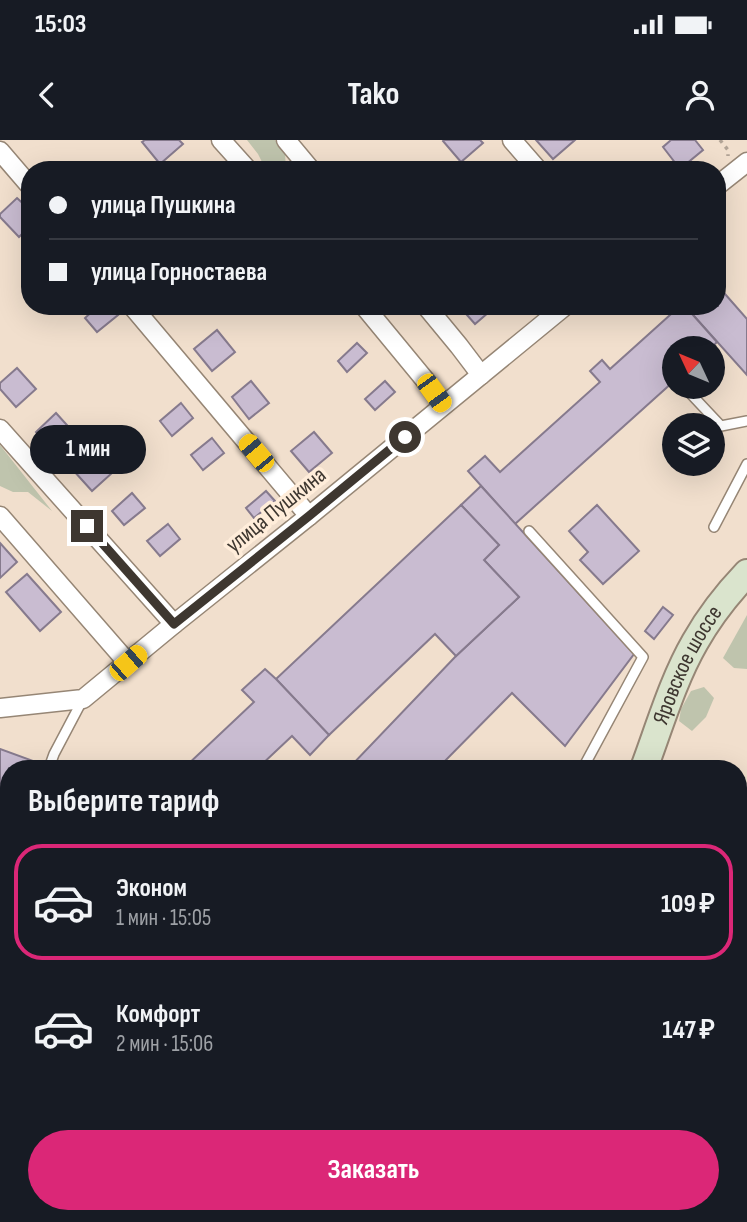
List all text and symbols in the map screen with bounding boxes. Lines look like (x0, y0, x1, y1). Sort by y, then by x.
text: 15:03 (35, 9, 87, 40)
text: Tako (348, 75, 399, 114)
icon: back (28, 76, 66, 114)
icon: person (681, 76, 719, 114)
text: улица Пушкина (91, 190, 236, 221)
text: улица Горностаева (91, 257, 267, 288)
north arrow (662, 336, 724, 399)
map controls (662, 336, 725, 476)
car (414, 370, 455, 416)
button: layers (662, 413, 725, 476)
route start (389, 421, 421, 453)
callout: 1 мин (29, 424, 145, 474)
car (235, 430, 278, 476)
text: 1 мин (66, 435, 110, 463)
street label: улица Пушкина (220, 461, 332, 559)
route end (71, 510, 103, 542)
street label: Яровское шоссе (647, 600, 728, 728)
car (106, 641, 151, 685)
text: Выберите тариф (28, 782, 219, 821)
icon: car (32, 871, 95, 934)
text: Эконом (116, 873, 187, 904)
text: 109 ₽ (661, 889, 715, 920)
text: 1 мин · 15:05 (116, 904, 211, 932)
icon: car (32, 997, 95, 1060)
text: Комфорт (116, 999, 200, 1030)
text: 147 ₽ (662, 1015, 715, 1046)
text: 2 мин · 15:06 (116, 1030, 213, 1058)
button: Заказать (28, 1130, 719, 1210)

